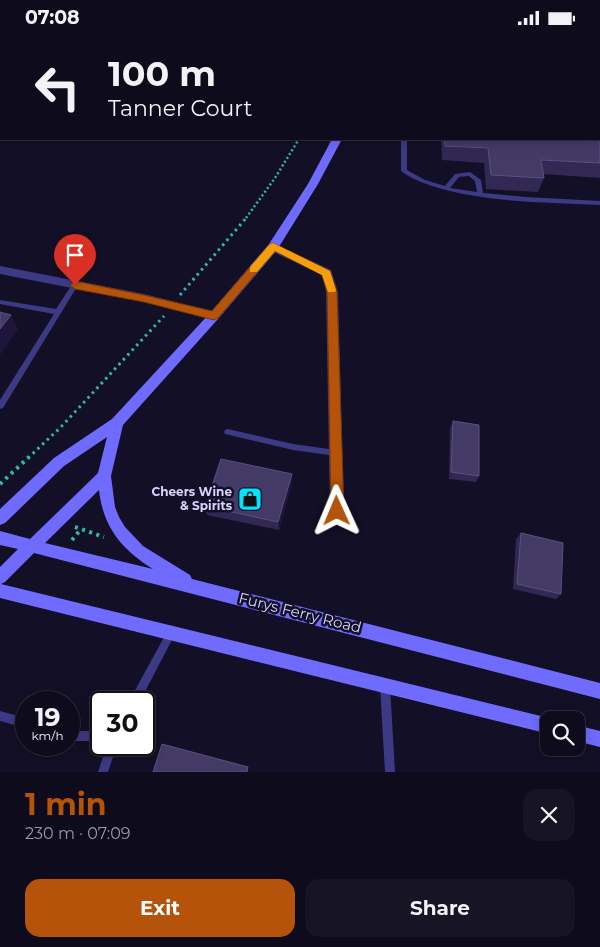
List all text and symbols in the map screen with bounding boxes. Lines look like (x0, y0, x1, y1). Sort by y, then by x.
text: 07:08 (25, 6, 80, 29)
text: 100 m (108, 52, 216, 95)
icon: left (25, 55, 90, 120)
text: Tanner Court (108, 95, 252, 122)
pin (54, 234, 96, 285)
icon: arrive (61, 241, 89, 269)
place label: Cheers Wine & Spirits (151, 484, 233, 513)
position arrow (310, 484, 362, 536)
shop icon: Cheers Wine & Spirits (237, 486, 263, 512)
street label: Furys Ferry Road (237, 588, 364, 637)
speed limit sign: 30 (90, 691, 155, 756)
text: 19 (35, 702, 60, 732)
map controls (540, 711, 585, 756)
button: search (540, 711, 585, 756)
text: km/h (31, 728, 64, 743)
text: 1 min (25, 786, 106, 823)
button: close (523, 789, 575, 841)
text: 230 m · 07:09 (25, 824, 131, 843)
button: Exit (25, 879, 295, 937)
button: Share (305, 879, 575, 937)

